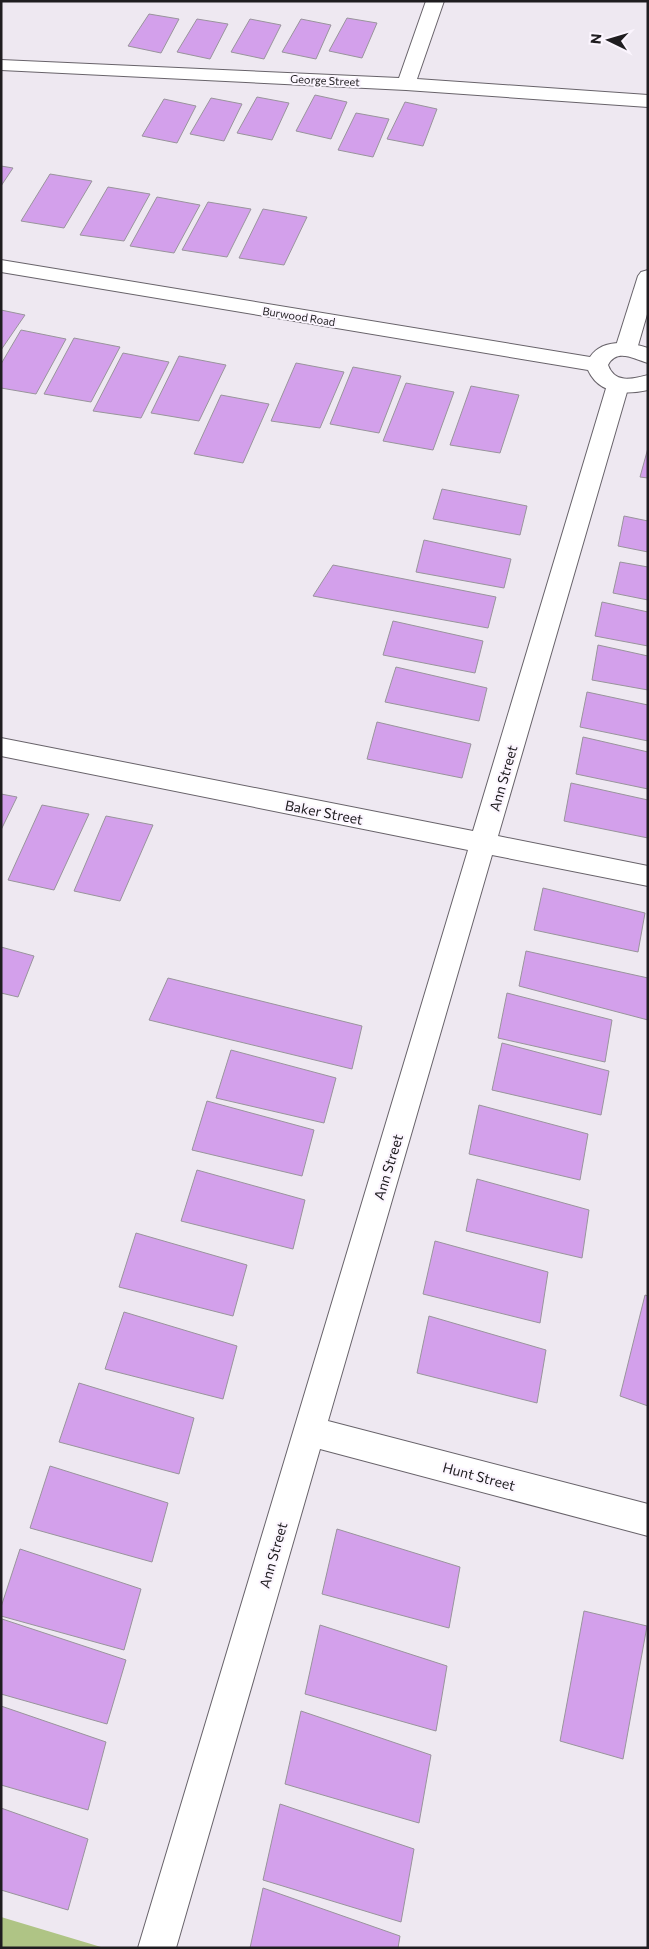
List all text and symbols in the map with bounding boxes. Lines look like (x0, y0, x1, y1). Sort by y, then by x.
north arrow (584, 15, 634, 65)
text: N (587, 33, 604, 45)
street label: George Street (290, 72, 361, 88)
street label: Burwood Road (262, 304, 336, 328)
street label: Ann Street (485, 743, 521, 813)
street label: Baker Street (284, 796, 365, 828)
street label: Ann Street (370, 1132, 406, 1202)
street label: Hunt Street (441, 1458, 517, 1494)
street label: Ann Street (255, 1520, 291, 1590)

